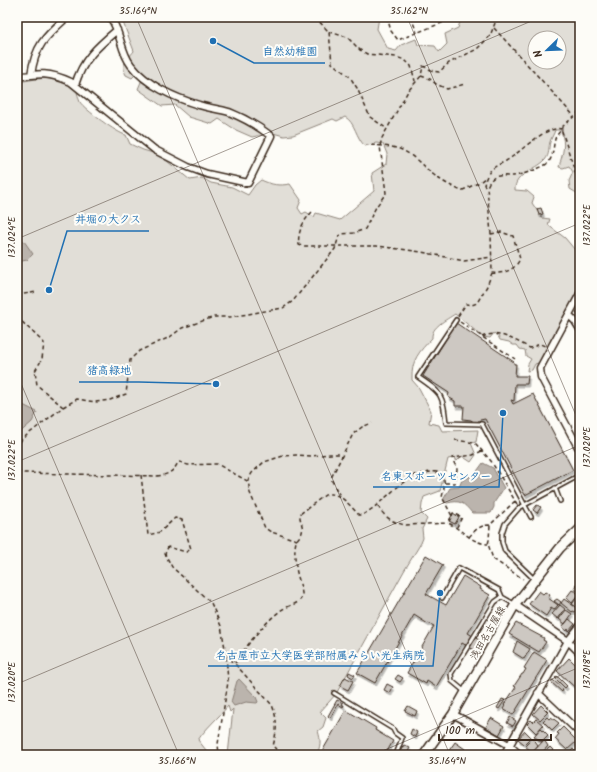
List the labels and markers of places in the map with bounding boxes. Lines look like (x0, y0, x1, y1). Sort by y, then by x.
callout: 自然幼稚園 (254, 40, 325, 63)
callout: 井堀の大クス (67, 208, 149, 231)
callout: 猪高緑地 (79, 359, 139, 382)
callout: 名東スポーツセンター (373, 464, 499, 487)
callout: 名古屋市立大学医学部附属みらい光生病院 (208, 643, 433, 666)

